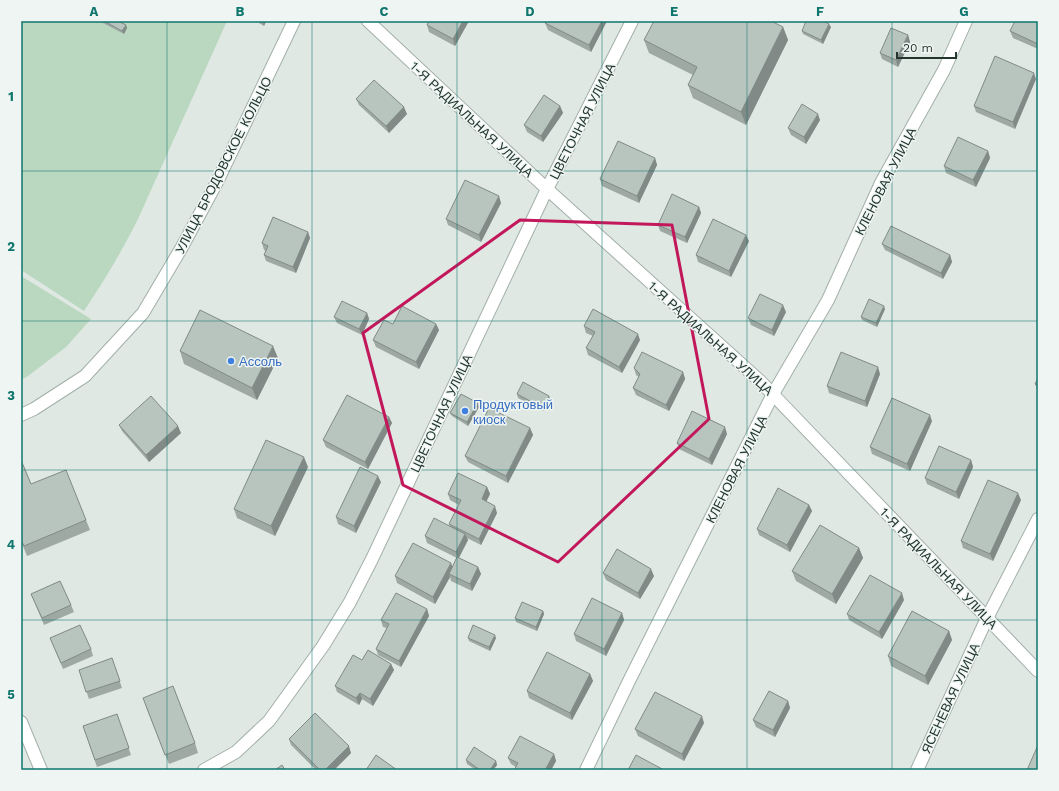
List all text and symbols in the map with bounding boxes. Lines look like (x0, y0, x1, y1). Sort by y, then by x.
text: A (90, 4, 99, 19)
text: B (236, 4, 245, 19)
text: C (380, 4, 389, 19)
text: D (525, 4, 535, 19)
text: E (670, 4, 678, 19)
text: F (816, 4, 824, 19)
text: G (959, 4, 969, 19)
scale bar (897, 34, 956, 60)
text: 20 m (903, 41, 933, 55)
street label: 1-Я РАДИАЛЬНАЯ УЛИЦА (407, 58, 536, 180)
street label: ЦВЕТОЧНАЯ УЛИЦА (547, 60, 618, 182)
street label: УЛИЦА БРОДОВСКОЕ КОЛЬЦО (172, 74, 275, 256)
text: 1 (8, 89, 14, 104)
street label: КЛЕНОВАЯ УЛИЦА (852, 125, 919, 238)
text: 2 (7, 239, 15, 254)
street label: 1-Я РАДИАЛЬНАЯ УЛИЦА (645, 278, 776, 399)
street label: ЦВЕТОЧНАЯ УЛИЦА (407, 351, 476, 475)
place label: Ассоль (239, 354, 282, 369)
marker: Ассоль (226, 356, 236, 366)
text: 3 (7, 388, 15, 403)
place label: Продуктовый киоск (473, 397, 553, 427)
marker: Продуктовый киоск (460, 406, 470, 416)
street label: КЛЕНОВАЯ УЛИЦА (703, 413, 770, 526)
street label: 1-Я РАДИАЛЬНАЯ УЛИЦА (877, 505, 1001, 632)
text: 4 (7, 537, 16, 552)
street label: ЯСЕНЕВАЯ УЛИЦА (918, 640, 983, 756)
text: 5 (7, 687, 15, 702)

